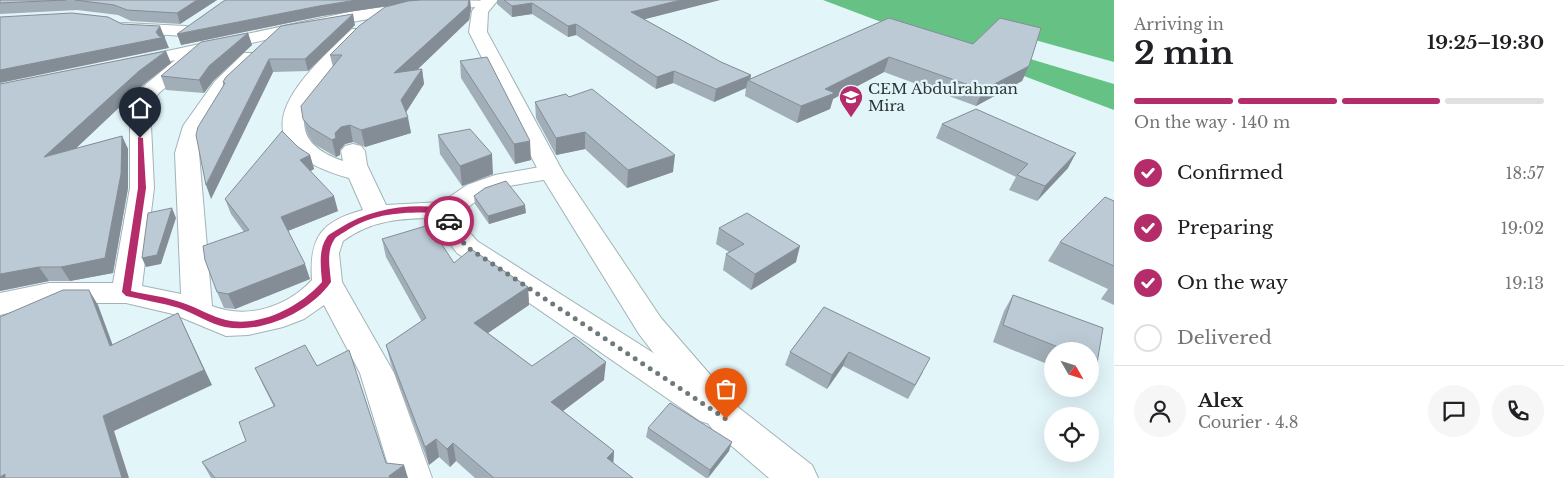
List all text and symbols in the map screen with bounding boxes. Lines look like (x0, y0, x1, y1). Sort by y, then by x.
text: Arriving in (1134, 14, 1224, 34)
text: 19:25–19:30 (1427, 31, 1544, 54)
text: 2 min (1134, 33, 1234, 73)
place label: CEM Abdulrahman Mira (868, 79, 1018, 115)
school or university icon: CEM Abdulrahman Mira (838, 84, 864, 118)
pin (119, 87, 161, 138)
icon: home (126, 94, 154, 122)
text: On the way · 140 m (1134, 112, 1290, 132)
icon: check (1134, 159, 1162, 187)
text: Confirmed (1177, 161, 1283, 184)
text: 18:57 (1505, 163, 1544, 183)
courier (424, 196, 474, 246)
icon: car (435, 207, 463, 235)
icon: check (1134, 214, 1162, 242)
text: Preparing (1177, 216, 1273, 239)
text: 19:02 (1501, 218, 1544, 238)
icon: check (1134, 269, 1162, 297)
text: On the way (1177, 271, 1288, 294)
text: 19:13 (1505, 273, 1544, 293)
text: Delivered (1177, 326, 1272, 349)
north arrow (1044, 342, 1099, 398)
map controls (1044, 342, 1099, 462)
pin (705, 368, 747, 419)
icon: bag (712, 375, 740, 403)
button: person (1134, 385, 1186, 437)
button: chat (1428, 385, 1480, 437)
button: phone (1492, 385, 1544, 437)
text: Alex (1198, 389, 1243, 412)
button: locate (1044, 407, 1099, 462)
text: Courier · 4.8 (1198, 412, 1299, 432)

